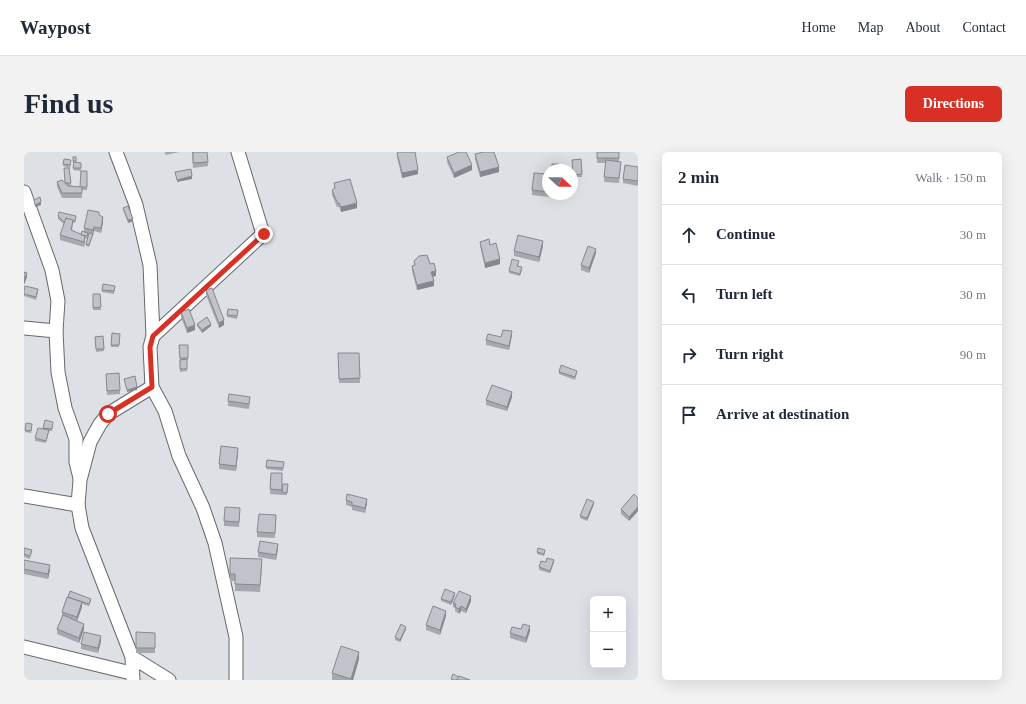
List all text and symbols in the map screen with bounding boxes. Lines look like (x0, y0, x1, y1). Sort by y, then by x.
text: Waypost (20, 17, 91, 38)
text: Home (802, 20, 836, 35)
text: Map (858, 20, 883, 35)
text: About (905, 20, 940, 35)
text: Contact (962, 20, 1006, 35)
button: Directions (905, 86, 1002, 122)
text: Find us (24, 88, 114, 119)
north arrow (542, 164, 578, 200)
text: 2 min (678, 168, 719, 187)
text: Walk · 150 m (915, 170, 986, 185)
icon: ahead (678, 224, 700, 246)
route end (255, 225, 273, 243)
text: Continue (716, 226, 775, 242)
text: 30 m (960, 227, 986, 242)
icon: left (678, 284, 700, 306)
text: Turn left (716, 286, 773, 302)
text: 30 m (960, 287, 986, 302)
icon: right (678, 344, 700, 366)
text: Turn right (716, 346, 783, 362)
text: 90 m (960, 347, 986, 362)
icon: arrive (678, 404, 700, 426)
route start (99, 405, 117, 423)
text: Arrive at destination (716, 406, 849, 422)
map controls (590, 596, 626, 668)
button: + (590, 596, 626, 632)
button: − (590, 632, 626, 668)

